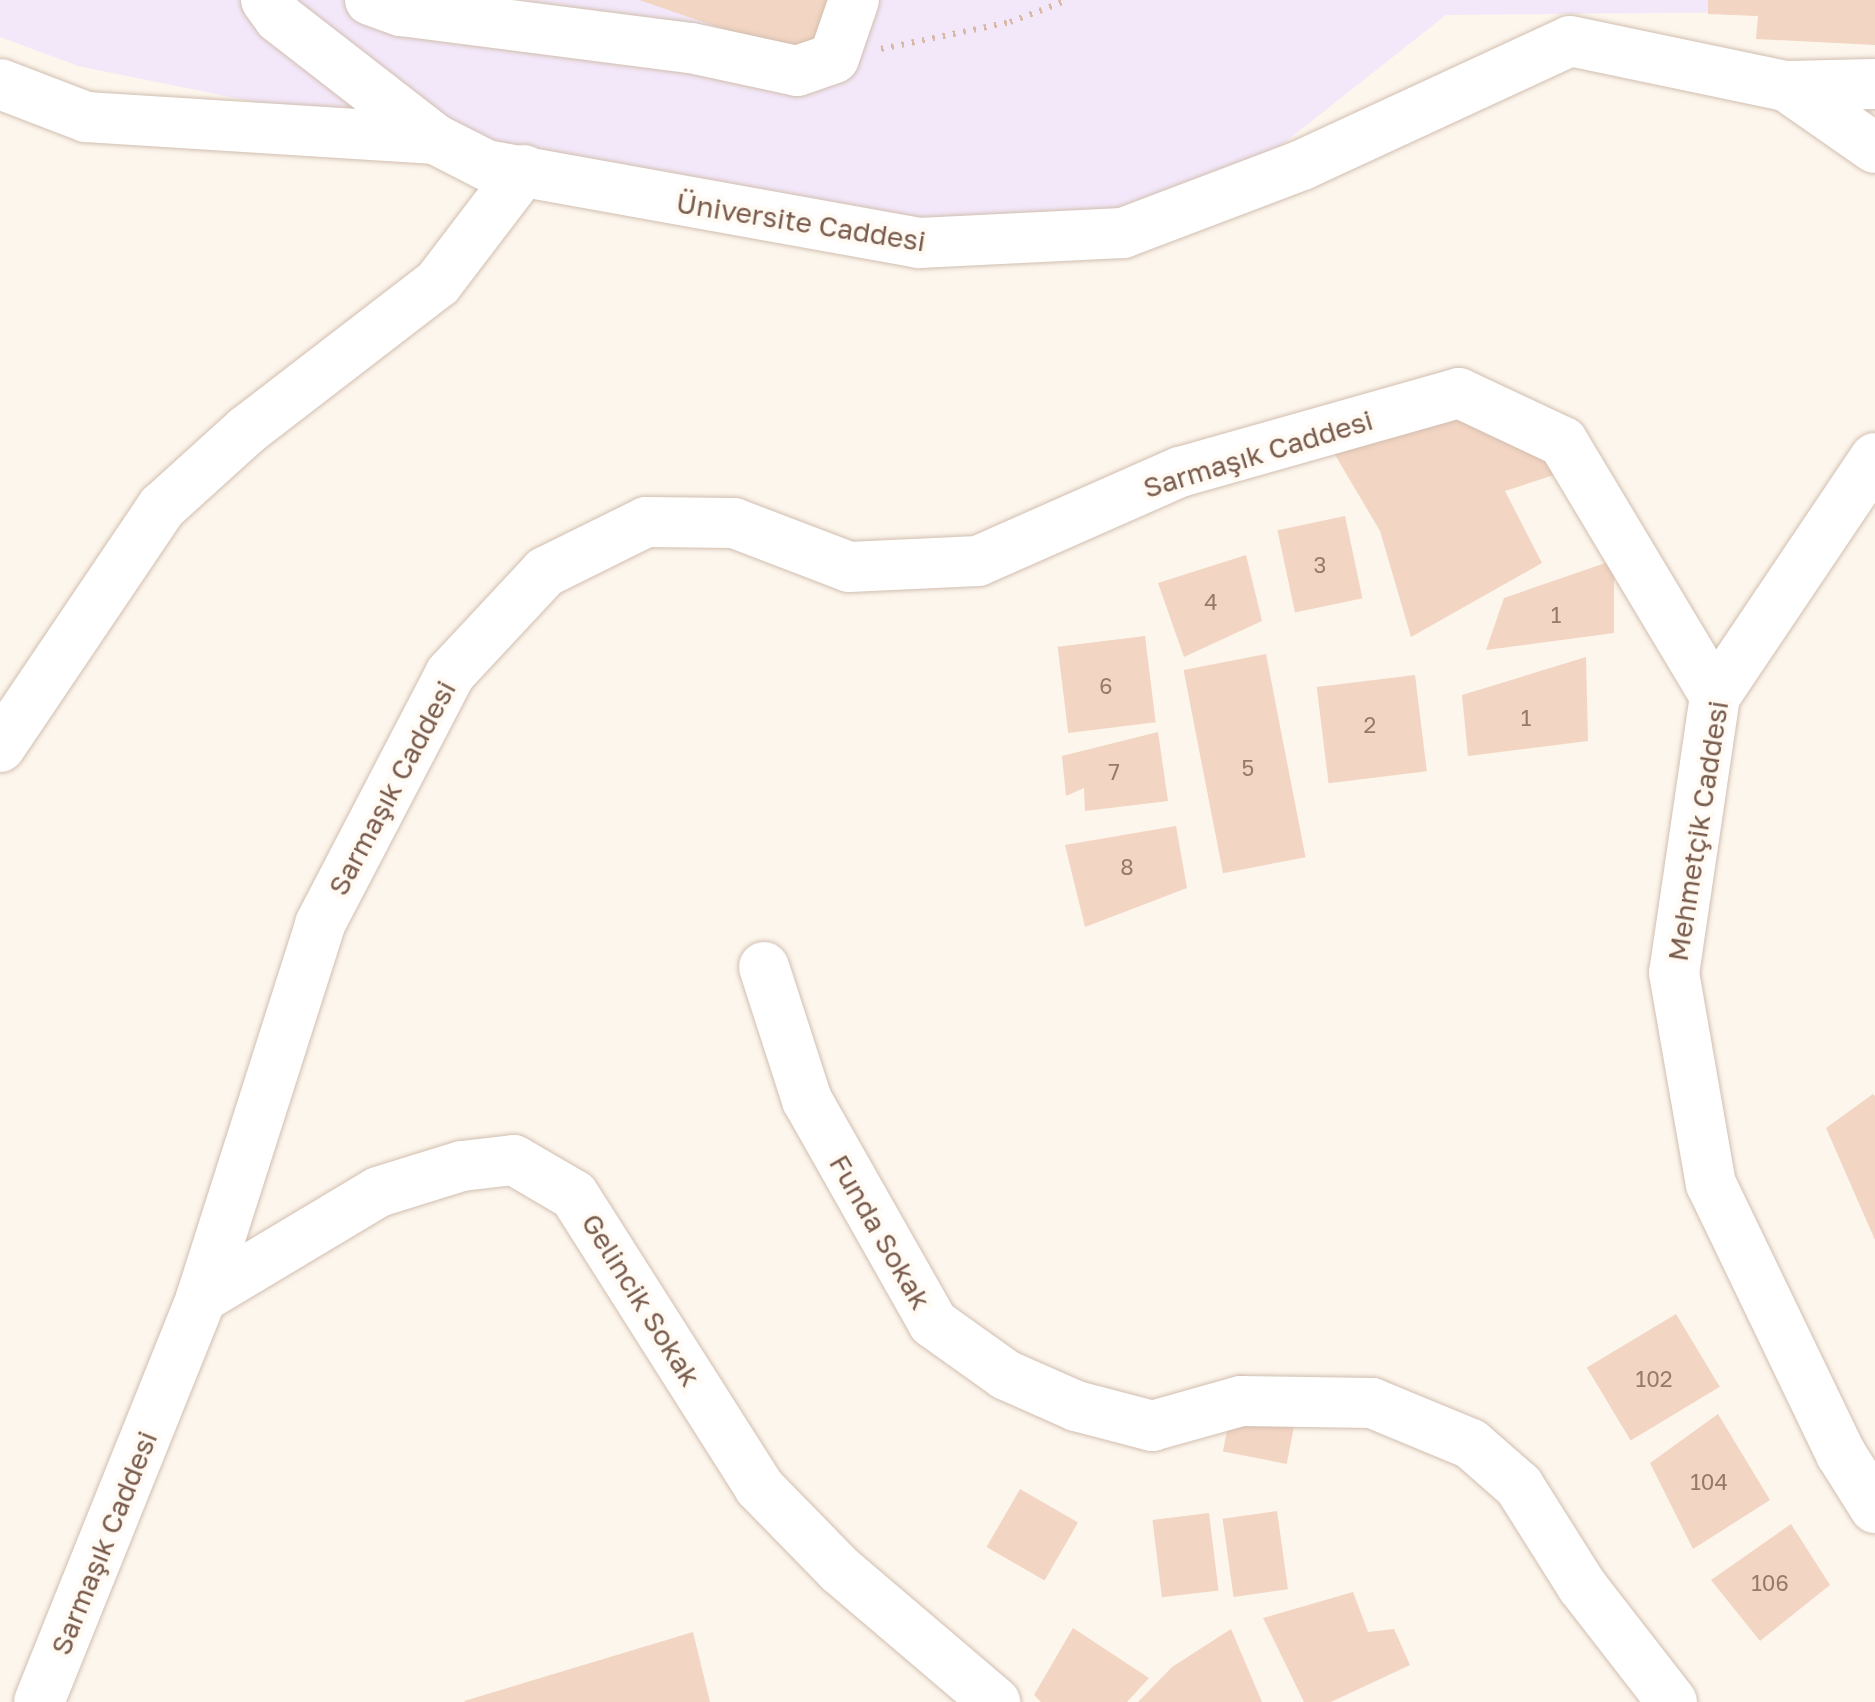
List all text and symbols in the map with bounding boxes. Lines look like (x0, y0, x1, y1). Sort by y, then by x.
street label: Üniversite Caddesi (674, 186, 928, 258)
street label: Sarmaşık Caddesi (1139, 403, 1377, 505)
house number: 3 (1314, 552, 1326, 578)
house number: 4 (1204, 589, 1218, 615)
house number: 1 (1551, 602, 1561, 628)
house number: 6 (1099, 673, 1113, 699)
street label: Sarmaşık Caddesi (321, 675, 463, 901)
street label: Mehmetçik Caddesi (1661, 698, 1735, 964)
house number: 1 (1521, 705, 1531, 731)
house number: 2 (1364, 712, 1376, 738)
house number: 5 (1242, 755, 1254, 781)
house number: 7 (1108, 759, 1120, 785)
house number: 8 (1120, 854, 1134, 880)
street label: Funda Sokak (822, 1149, 938, 1315)
street label: Gelincik Sokak (575, 1208, 707, 1392)
house number: 102 (1635, 1366, 1673, 1392)
street label: Sarmaşık Caddesi (44, 1426, 164, 1660)
house number: 104 (1690, 1469, 1728, 1495)
house number: 106 (1751, 1570, 1789, 1596)

